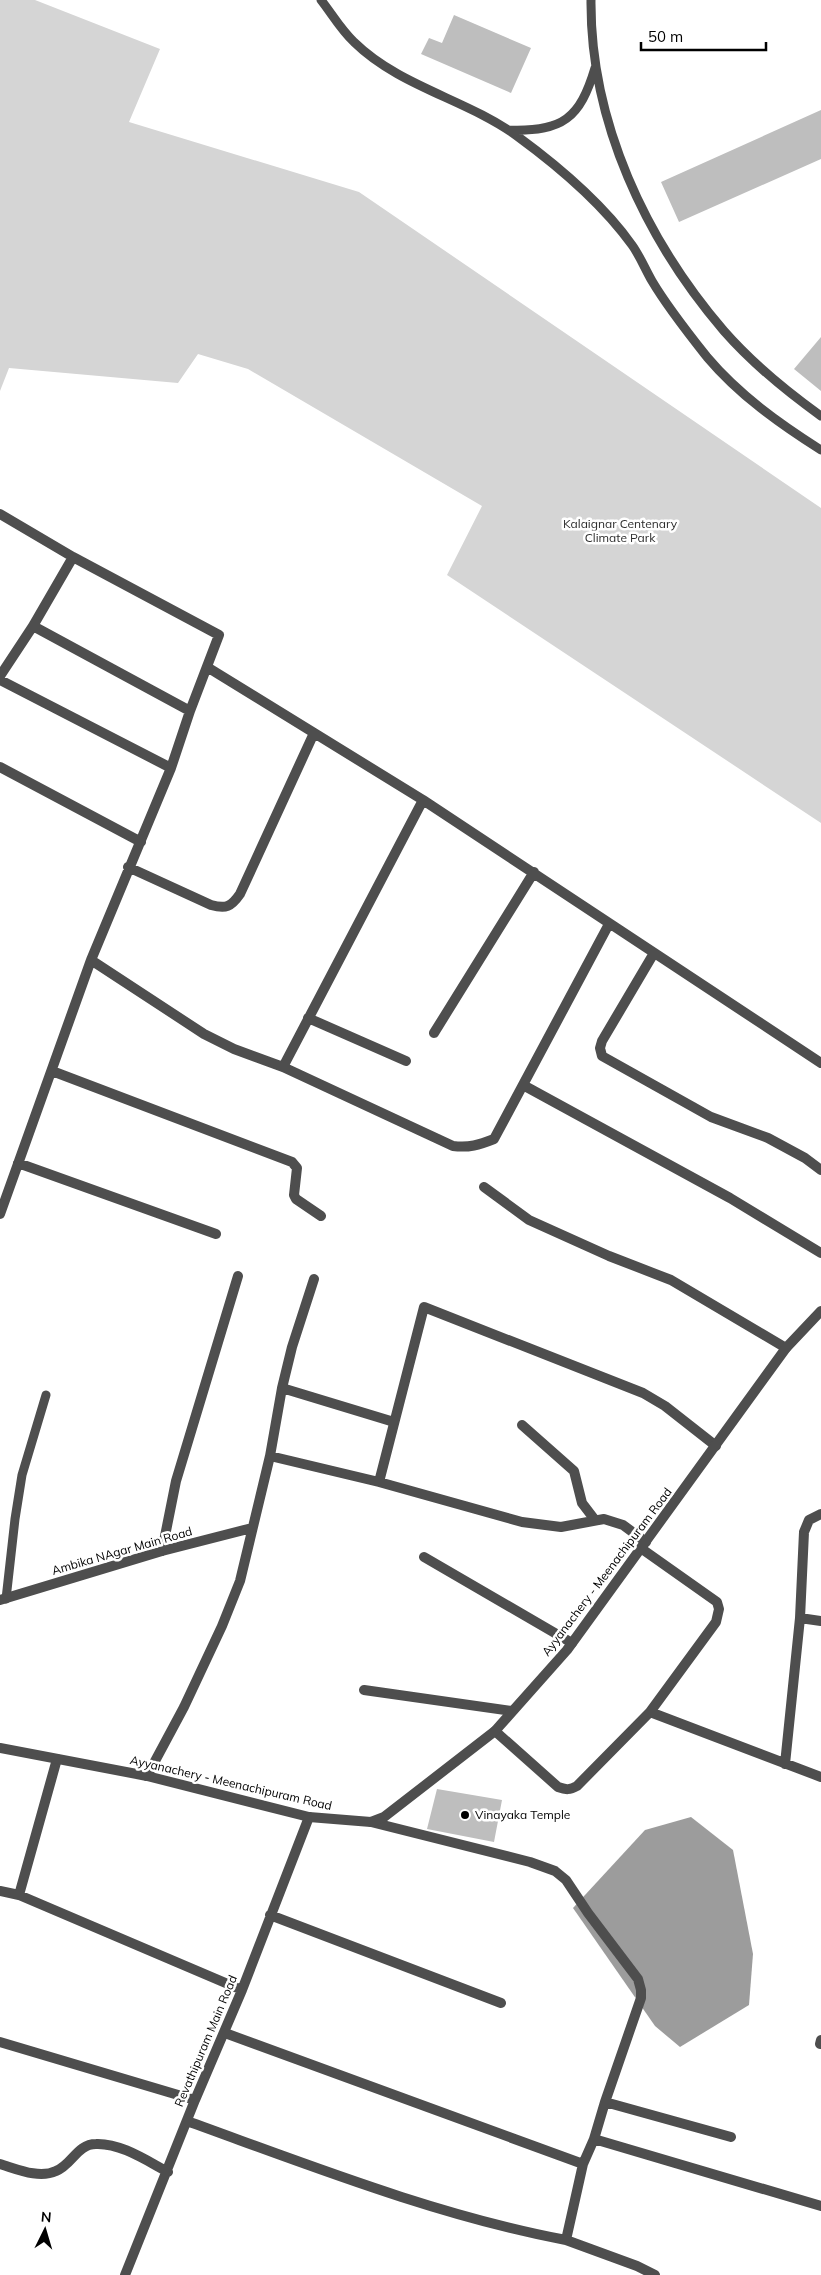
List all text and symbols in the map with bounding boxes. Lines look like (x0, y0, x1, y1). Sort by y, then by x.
scale bar (641, 20, 766, 52)
text: 50 m (648, 27, 683, 46)
park label: Kalaignar Centenary Climate Park (563, 516, 678, 545)
street label: Ayyanachery - Meenachipuram Road (538, 1485, 675, 1659)
street label: Ambika NAgar Main Road (50, 1523, 194, 1578)
street label: Ayyanachery - Meenachipuram Road (129, 1752, 334, 1813)
place label: Vinayaka Temple (475, 1807, 570, 1822)
marker: Vinayaka Temple (459, 1809, 471, 1821)
street label: Revathipuram Main Road (171, 1973, 240, 2109)
north arrow (20, 2205, 70, 2255)
text: N (40, 2208, 52, 2226)

